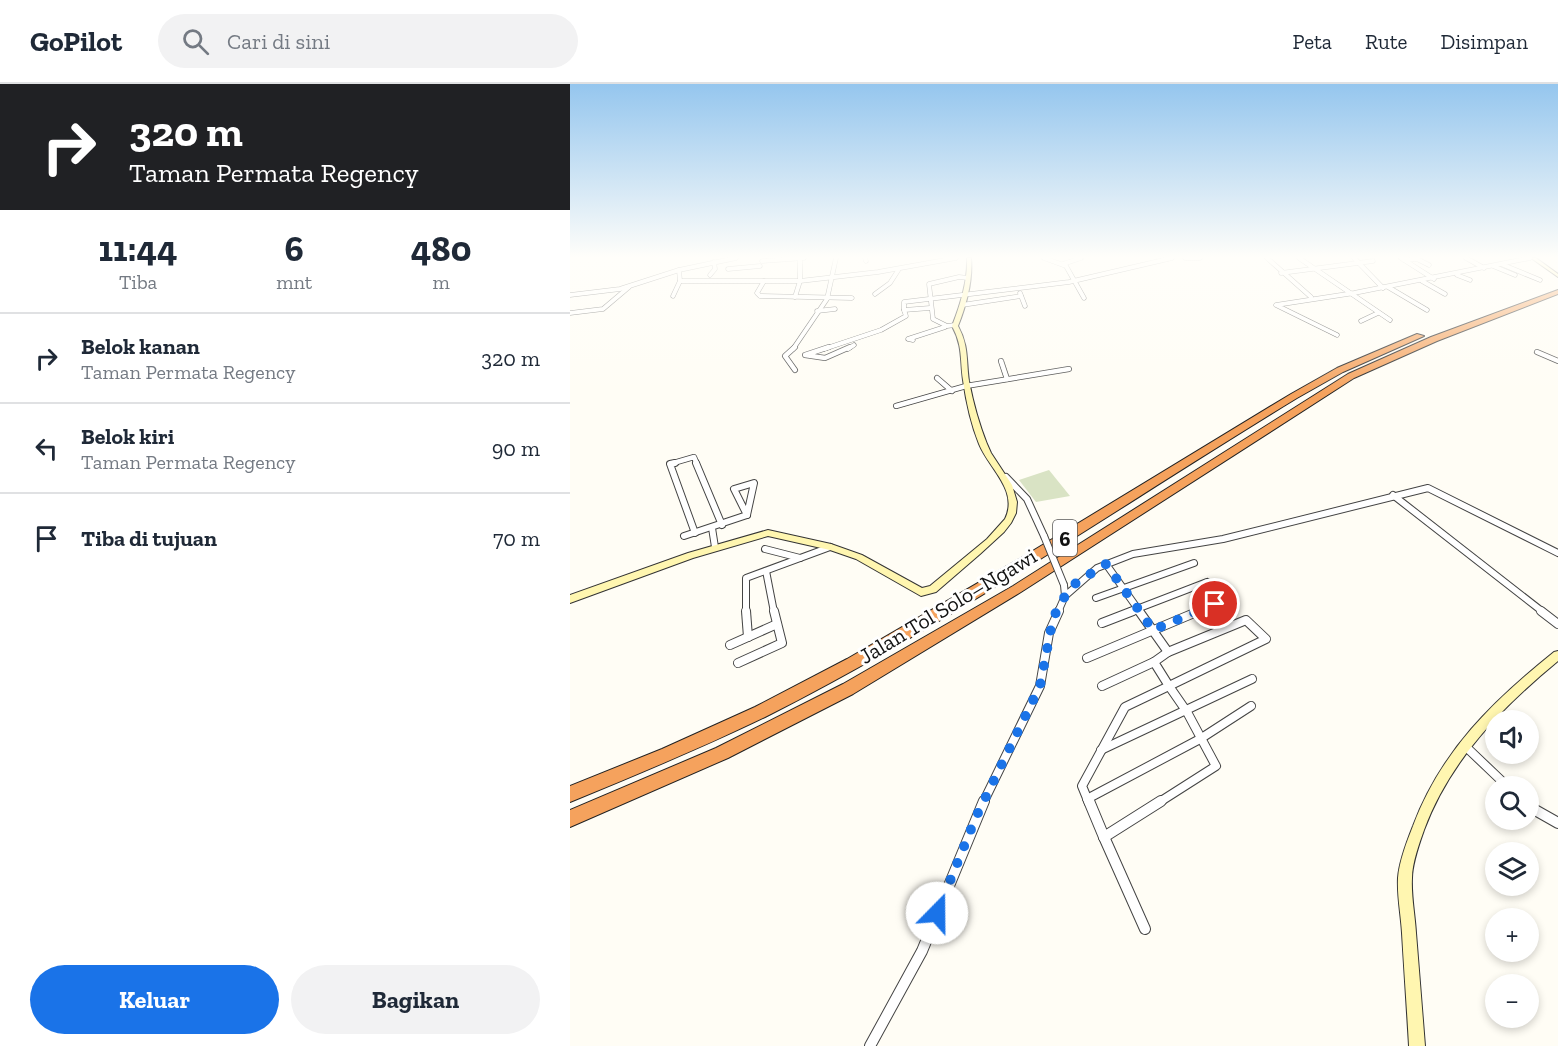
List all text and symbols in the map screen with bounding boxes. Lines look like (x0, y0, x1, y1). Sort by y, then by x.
search box (158, 14, 578, 68)
text: GoPilot (30, 25, 122, 58)
icon: search (179, 25, 212, 58)
text: Cari di sini (227, 28, 330, 55)
text: Peta (1293, 29, 1332, 54)
text: Rute (1365, 29, 1407, 54)
text: Disimpan (1440, 29, 1528, 54)
text: 320 m (129, 106, 243, 157)
icon: right (30, 108, 108, 186)
text: Taman Permata Regency (129, 157, 419, 189)
text: 11:44 (99, 227, 178, 270)
text: 6 (285, 227, 304, 270)
text: 480 (411, 227, 471, 270)
text: Tiba (119, 270, 157, 294)
text: mnt (276, 270, 312, 294)
text: m (433, 270, 450, 294)
text: Belok kanan (81, 333, 200, 360)
icon: right (30, 342, 63, 375)
text: 320 m (481, 345, 540, 372)
text: Taman Permata Regency (81, 360, 296, 384)
text: Belok kiri (81, 423, 174, 450)
icon: left (30, 432, 63, 465)
text: 90 m (492, 435, 540, 462)
text: Taman Permata Regency (81, 450, 296, 474)
road number: 6 (1053, 520, 1077, 556)
icon: arrive (30, 522, 63, 555)
text: Tiba di tujuan (81, 525, 217, 552)
text: 70 m (493, 525, 540, 552)
street label: Jalan Tol Solo–Ngawi (854, 542, 1042, 670)
pin (1189, 578, 1240, 629)
icon: arrive (1198, 587, 1231, 620)
map controls (1485, 710, 1539, 1028)
button: sound (1485, 710, 1539, 764)
button: search (1485, 776, 1539, 830)
button: layers (1485, 842, 1539, 896)
position arrow (905, 881, 969, 945)
button: + (1485, 908, 1539, 962)
button: Keluar (30, 965, 279, 1034)
button: Bagikan (291, 965, 540, 1034)
button: − (1485, 974, 1539, 1028)

